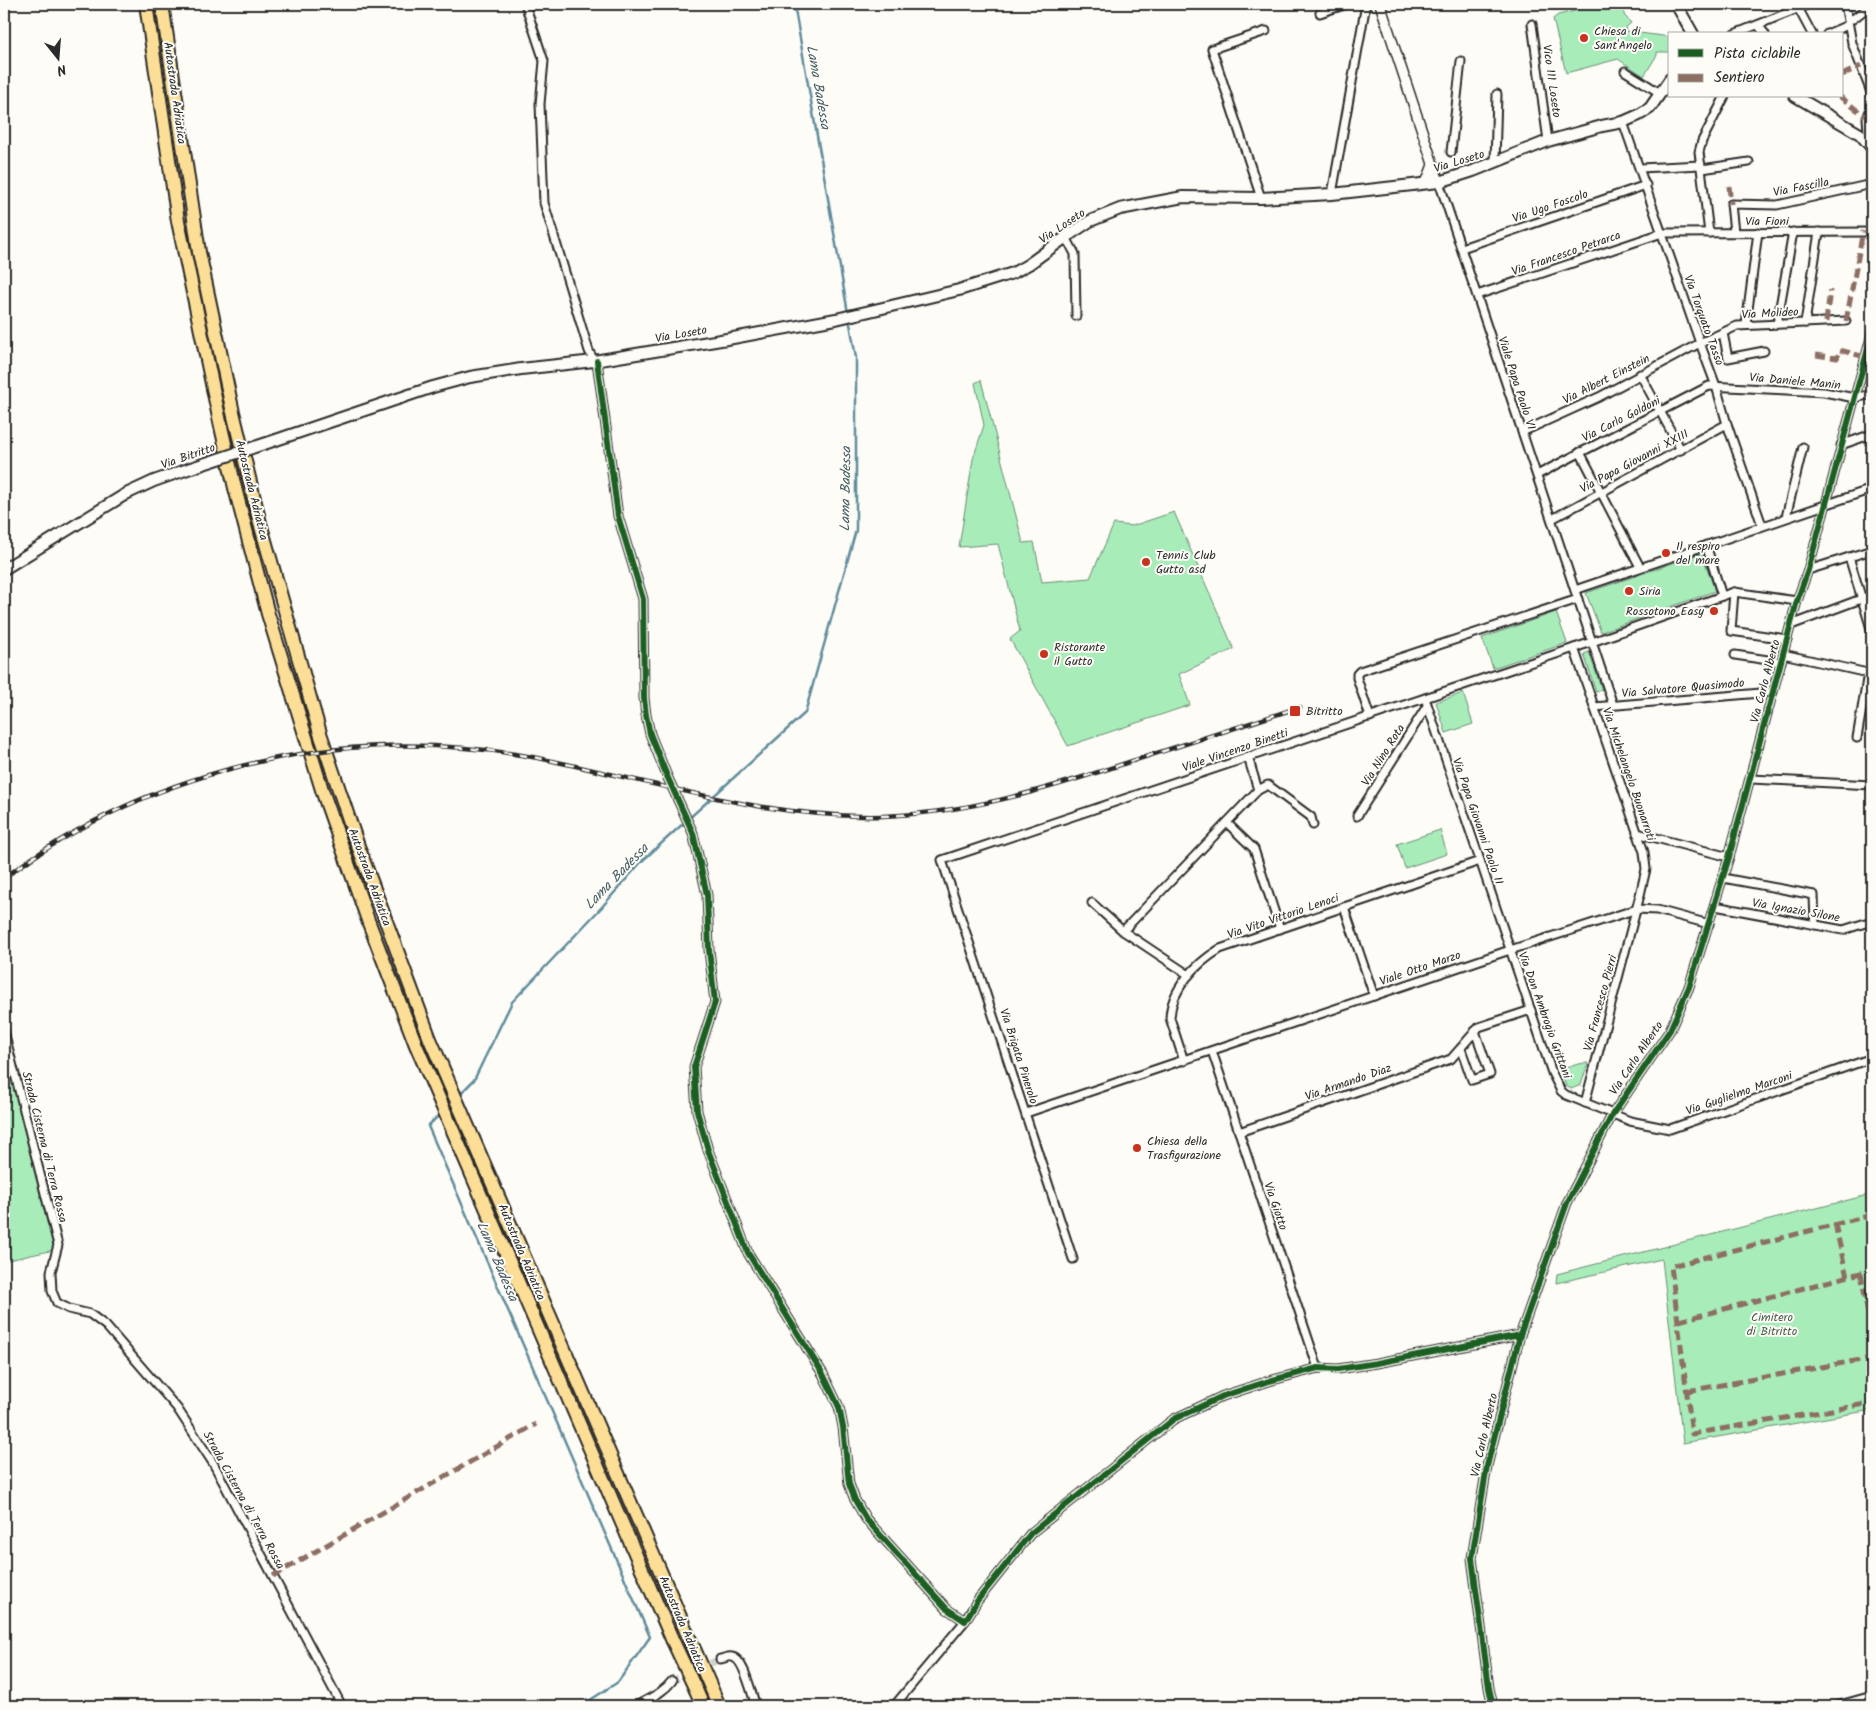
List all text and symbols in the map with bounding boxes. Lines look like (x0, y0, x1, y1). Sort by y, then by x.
place label: Chiesa di Sant'Angelo (1594, 22, 1652, 55)
north arrow (32, 32, 82, 82)
marker: Chiesa di Sant'Angelo (1578, 32, 1590, 44)
legend (1668, 32, 1844, 98)
street label: Autostrada Adriatica (158, 41, 191, 146)
text: Pista ciclabile (1714, 42, 1801, 66)
street label: Vico III Loseto (1537, 43, 1566, 119)
water label: Lama Badessa (800, 44, 836, 132)
text: N (54, 58, 69, 81)
text: Sentiero (1714, 66, 1765, 90)
street label: Via Loseto (1431, 145, 1487, 178)
street label: Via Fascilla (1772, 173, 1831, 202)
street label: Via Ugo Foscolo (1510, 185, 1591, 228)
street label: Via Loseto (1035, 204, 1089, 249)
street label: Via Fioni (1745, 212, 1790, 231)
street label: Via Francesco Petrarca (1509, 226, 1624, 281)
street label: Via Torquato Tasso (1678, 272, 1729, 368)
street label: Via Molideo (1741, 303, 1799, 324)
street label: Via Loseto (654, 321, 708, 348)
street label: Viale Papa Paolo VI (1492, 334, 1541, 433)
street label: Via Albert Einstein (1559, 349, 1653, 410)
street label: Via Daniele Manin (1748, 368, 1841, 395)
street label: Via Carlo Goldoni (1579, 391, 1665, 447)
street label: Via Papa Giovanni XXIII (1576, 425, 1692, 498)
street label: Via Bitritto (158, 438, 218, 475)
street label: Autostrada Adriatica (230, 438, 273, 543)
water label: Lama Badessa (834, 445, 858, 532)
place label: Il respiro del mare (1676, 537, 1720, 570)
place label: Tennis Club Gutto asd (1156, 546, 1216, 579)
marker: Il respiro del mare (1660, 547, 1672, 559)
marker: Tennis Club Gutto asd (1140, 556, 1152, 568)
place label: Siria (1639, 582, 1661, 601)
marker: Siria (1623, 585, 1635, 597)
place label: Rossotono Easy (1626, 602, 1704, 621)
marker: Rossotono Easy (1708, 605, 1720, 617)
street label: Via Carlo Alberto (1745, 637, 1786, 725)
place label: Ristorante il Gutto (1054, 638, 1106, 671)
marker: Ristorante il Gutto (1038, 648, 1050, 660)
street label: Via Salvatore Quasimodo (1621, 674, 1745, 703)
place label: Bitritto (1306, 702, 1343, 721)
marker: Bitritto (1288, 704, 1302, 718)
street label: Via Michelangelo Buonarroti (1597, 705, 1661, 845)
street label: Via Nino Rota (1357, 720, 1410, 790)
street label: Viale Vincenzo Binetti (1180, 723, 1292, 777)
street label: Via Papa Giovanni Paolo II (1447, 755, 1508, 887)
street label: Autostrada Adriatica (343, 825, 396, 929)
water label: Lama Badessa (579, 838, 655, 915)
street label: Via Vito Vittorio Lenoci (1225, 888, 1343, 944)
street label: Via Ignazio Silone (1750, 893, 1842, 928)
street label: Viale Otto Marzo (1377, 946, 1463, 991)
street label: Via Don Ambrogio Grittani (1513, 949, 1577, 1082)
street label: Via Francesco Pierri (1578, 952, 1623, 1053)
street label: Via Brigata Pinerolo (994, 1006, 1043, 1106)
street label: Via Carlo Alberto (1605, 1017, 1668, 1099)
street label: Via Armando Diaz (1302, 1059, 1394, 1106)
street label: Via Guglielmo Marconi (1683, 1066, 1796, 1121)
street label: Strada Cisterna di Terra Rossa (17, 1070, 73, 1225)
place label: Chiesa della Trasfigurazione (1147, 1132, 1222, 1165)
marker: Chiesa della Trasfigurazione (1131, 1142, 1143, 1154)
street label: Via Giotto (1258, 1179, 1293, 1233)
street label: Autostrada Adriatica (493, 1201, 551, 1304)
water label: Lama Badessa (470, 1218, 524, 1306)
park label: Cimitero di Bitritto (1747, 1308, 1797, 1341)
street label: Via Carlo Alberto (1466, 1391, 1503, 1479)
street label: Strada Cisterna di Terra Rossa (198, 1428, 290, 1573)
street label: Autostrada Adriatica (654, 1573, 712, 1676)

